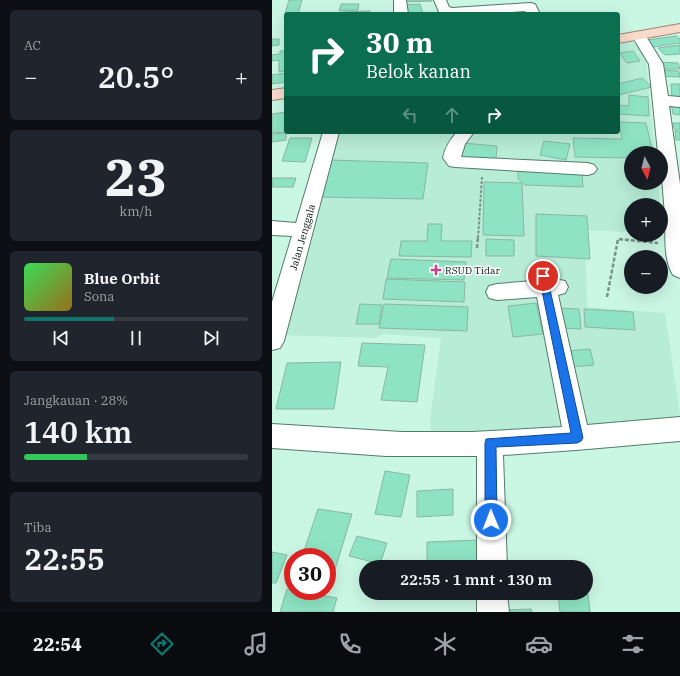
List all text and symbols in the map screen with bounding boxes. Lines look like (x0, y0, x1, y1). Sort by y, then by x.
text: 30 m (366, 24, 433, 61)
icon: right (300, 28, 352, 80)
text: AC (24, 37, 41, 54)
text: 20.5° (98, 57, 174, 96)
text: Belok kanan (366, 60, 471, 83)
text: − (24, 62, 37, 91)
text: + (235, 62, 248, 91)
icon: left (399, 104, 421, 126)
icon: ahead (441, 104, 463, 126)
icon: right (483, 104, 505, 126)
text: 23 (105, 143, 167, 210)
north arrow (624, 146, 668, 190)
map controls (624, 146, 668, 294)
button: + (624, 198, 668, 242)
street label: Jalan Jenggala (287, 202, 318, 272)
text: km/h (120, 203, 152, 220)
button: − (624, 250, 668, 294)
pin (526, 259, 560, 293)
marker: RSUD Tidar (430, 264, 442, 276)
place label: RSUD Tidar (445, 264, 501, 277)
icon: arrive (532, 265, 554, 287)
text: Blue Orbit (84, 269, 160, 288)
text: Sona (84, 288, 114, 305)
icon: previous (50, 327, 72, 349)
icon: pause (125, 327, 147, 349)
icon: next (200, 327, 222, 349)
text: Jangkauan · 28% (24, 392, 128, 409)
text: 140 km (24, 412, 132, 451)
position arrow (470, 499, 512, 541)
text: Tiba (24, 519, 52, 536)
text: 22:55 (24, 539, 105, 578)
speed limit sign: 30 (284, 548, 336, 600)
text: 22:55 · 1 mnt · 130 m (400, 570, 552, 589)
icon: directions (148, 630, 176, 658)
icon: music (242, 630, 270, 658)
icon: phone (336, 630, 364, 658)
icon: climate (431, 630, 459, 658)
icon: car (525, 630, 553, 658)
icon: filters (619, 630, 647, 658)
text: 22:54 (33, 633, 82, 656)

